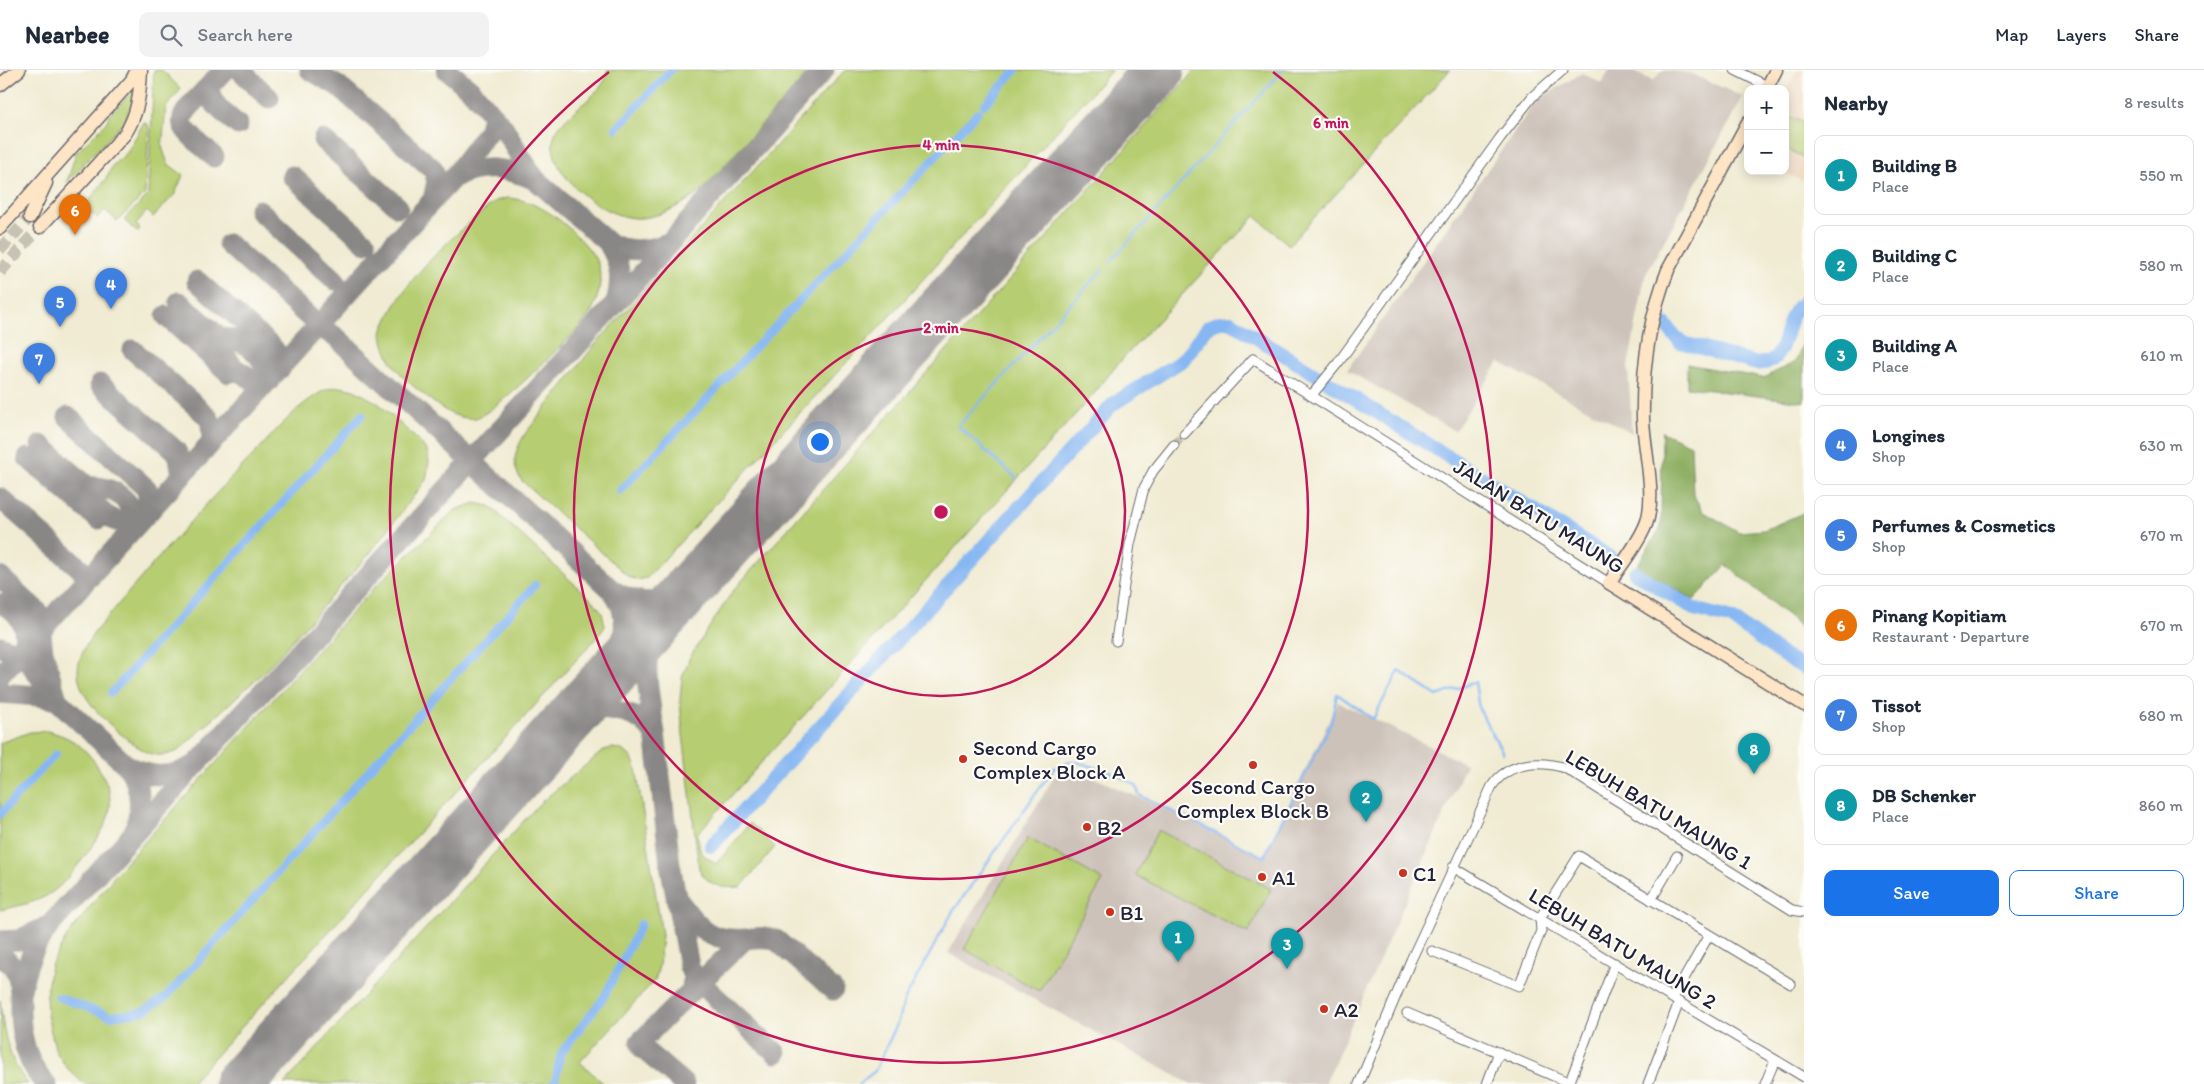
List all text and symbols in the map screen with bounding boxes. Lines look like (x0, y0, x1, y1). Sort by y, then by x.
search box (139, 12, 489, 57)
text: Nearbee (25, 20, 109, 49)
icon: search (157, 21, 185, 49)
text: Search here (197, 23, 293, 46)
text: Map (1995, 24, 2028, 46)
text: Layers (2056, 24, 2106, 46)
text: Share (2134, 24, 2179, 46)
map controls (1744, 85, 1789, 175)
button: + (1744, 85, 1789, 130)
text: Nearby (1824, 90, 1888, 115)
text: 8 results (2124, 93, 2184, 112)
text: 6 min (1313, 114, 1350, 132)
button: − (1744, 130, 1789, 175)
text: 4 min (923, 136, 960, 154)
text: Building B (1872, 154, 1957, 177)
text: 1 (1837, 166, 1845, 185)
text: 550 m (2139, 166, 2183, 185)
text: Place (1872, 177, 1909, 196)
pin: 6 (59, 194, 91, 235)
text: Building C (1872, 244, 1957, 267)
text: 2 (1837, 256, 1845, 275)
text: 580 m (2139, 256, 2183, 275)
text: Place (1872, 267, 1909, 286)
pin: 4 (95, 268, 127, 309)
pin: 5 (44, 286, 76, 327)
text: 2 min (923, 319, 960, 337)
text: Building A (1872, 334, 1957, 357)
pin: 7 (23, 343, 55, 384)
text: 3 (1837, 346, 1845, 365)
text: 610 m (2140, 346, 2183, 365)
text: Place (1872, 357, 1909, 376)
text: Longines (1872, 424, 1945, 447)
your location (807, 429, 833, 455)
text: 4 (1836, 436, 1846, 455)
text: 630 m (2139, 436, 2183, 455)
text: Shop (1872, 447, 1906, 466)
street label: JALAN BATU MAUNG (1449, 453, 1629, 579)
centre of rings (932, 503, 950, 521)
text: Perfumes & Cosmetics (1872, 514, 2055, 537)
text: 5 (1837, 526, 1845, 545)
text: 670 m (2140, 526, 2183, 545)
text: Shop (1872, 537, 1906, 556)
text: Pinang Kopitiam (1872, 604, 2006, 627)
text: 6 (1837, 616, 1845, 635)
text: 670 m (2140, 616, 2183, 635)
text: Restaurant · Departure (1872, 627, 2029, 646)
text: Tissot (1872, 694, 1921, 717)
text: 7 (1837, 706, 1845, 725)
text: 680 m (2139, 706, 2183, 725)
text: Shop (1872, 717, 1906, 736)
pin: 8 (1738, 733, 1770, 774)
place label: Second Cargo Complex Block A (973, 735, 1126, 784)
street label: LEBUH BATU MAUNG 1 (1561, 743, 1757, 875)
marker: Second Cargo Complex Block A (957, 753, 969, 765)
marker: Second Cargo Complex Block B (1247, 759, 1259, 771)
place label: Second Cargo Complex Block B (1177, 774, 1329, 823)
pin: 2 (1350, 781, 1382, 822)
text: DB Schenker (1872, 784, 1976, 807)
text: 8 (1837, 796, 1845, 815)
text: 860 m (2139, 796, 2183, 815)
text: Place (1872, 807, 1909, 826)
place label: B2 (1097, 815, 1122, 840)
marker: B2 (1081, 821, 1093, 833)
place label: C1 (1413, 861, 1437, 886)
place label: A1 (1272, 865, 1295, 890)
marker: C1 (1397, 867, 1409, 879)
button: Save (1824, 870, 1999, 916)
button: Share (2009, 870, 2184, 916)
marker: A1 (1256, 871, 1268, 883)
street label: LEBUH BATU MAUNG 2 (1525, 882, 1721, 1014)
place label: B1 (1120, 900, 1144, 925)
marker: B1 (1104, 906, 1116, 918)
pin: 1 (1162, 921, 1194, 962)
pin: 3 (1271, 928, 1303, 969)
place label: A2 (1334, 997, 1359, 1022)
marker: A2 (1318, 1003, 1330, 1015)

